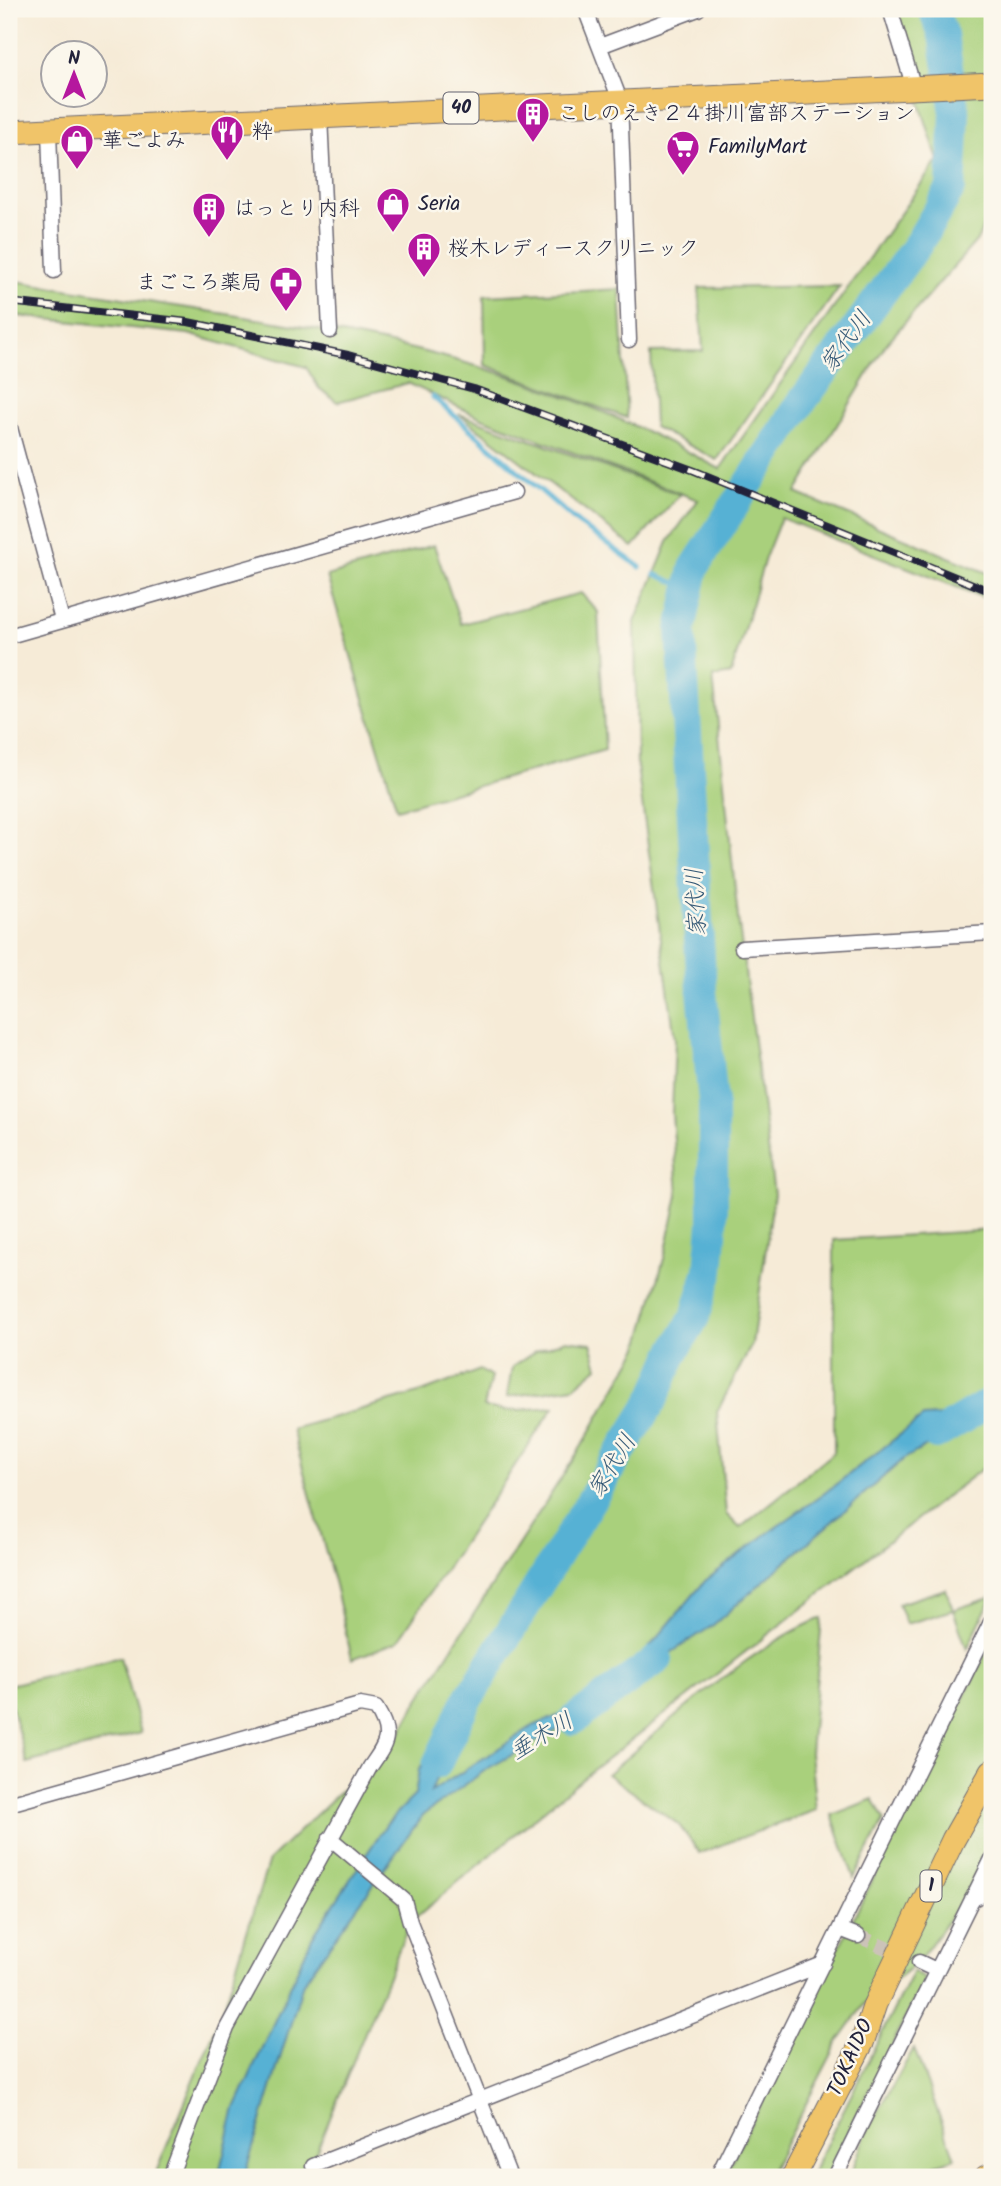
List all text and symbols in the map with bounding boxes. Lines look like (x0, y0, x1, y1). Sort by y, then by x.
north arrow (38, 38, 108, 108)
text: N (68, 44, 80, 74)
road number: 40 (444, 92, 478, 124)
building icon: こしのえき２４掛川富部ステーション (514, 95, 552, 144)
place label: こしのえき２４掛川富部ステーション (558, 98, 915, 131)
restaurant icon: 粋 (208, 113, 246, 162)
place label: 粋 (252, 116, 273, 149)
shop icon: 華ごよみ (58, 122, 96, 171)
place label: 華ごよみ (102, 125, 186, 158)
supermarket icon: FamilyMart (664, 128, 702, 177)
place label: FamilyMart (708, 131, 808, 164)
shop icon: Seria (374, 185, 412, 234)
place label: Seria (418, 188, 460, 221)
building icon: はっとり内科 (190, 190, 228, 239)
place label: はっとり内科 (234, 193, 360, 226)
building icon: 桜木レディースクリニック (405, 230, 443, 279)
place label: 桜木レディースクリニック (448, 233, 699, 266)
pharmacy icon: まごころ薬局 (267, 264, 305, 313)
place label: まごころ薬局 (136, 267, 262, 300)
water label: 家代川 (812, 304, 882, 380)
water label: 家代川 (677, 867, 717, 937)
water label: 家代川 (579, 1427, 647, 1505)
water label: 垂木川 (503, 1704, 581, 1770)
road number: 1 (920, 1870, 942, 1902)
street label: TOKAIDO (819, 2014, 883, 2102)

